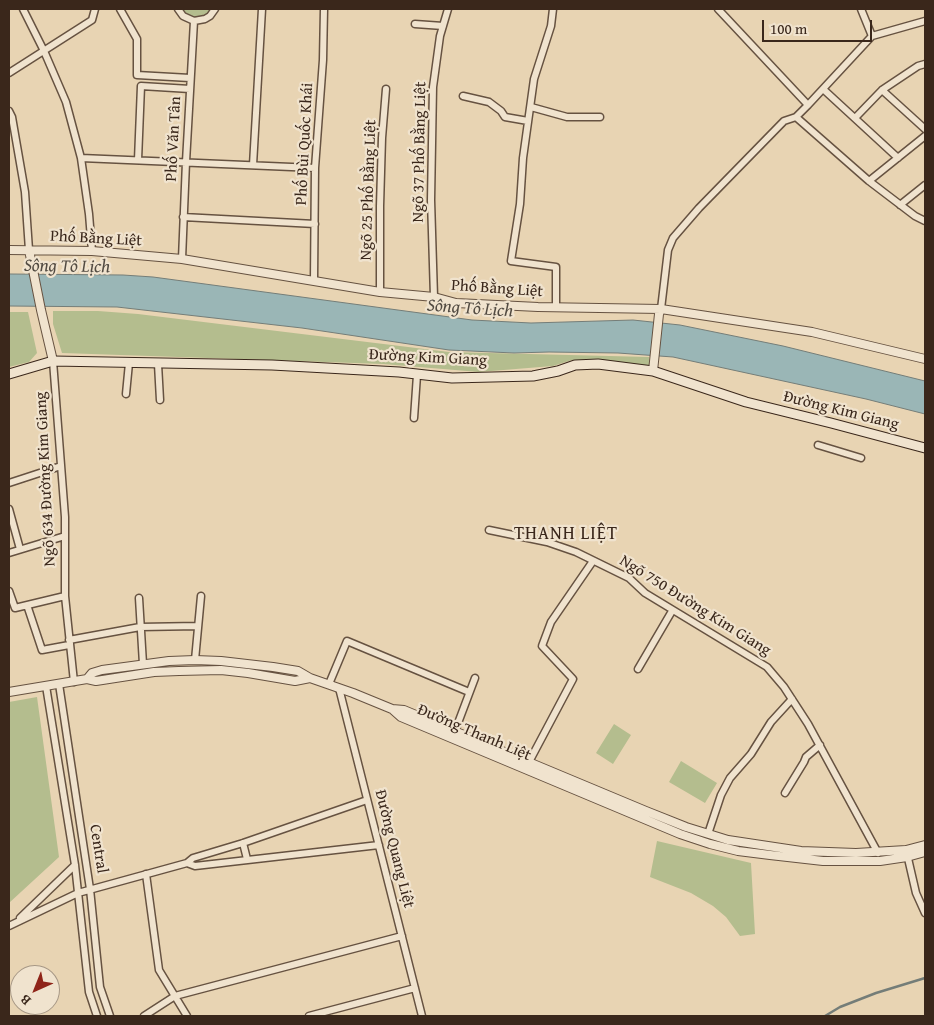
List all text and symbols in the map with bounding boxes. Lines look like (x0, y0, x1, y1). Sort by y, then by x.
scale bar (764, 10, 874, 42)
text: 100 m (770, 18, 807, 39)
street label: Ngõ 37 Phố Bằng Liệt (409, 81, 431, 223)
street label: Phố Bùi Quốc Khái (292, 82, 318, 206)
street label: Phố Văn Tân (162, 96, 186, 182)
street label: Ngõ 25 Phố Bằng Liệt (357, 119, 381, 261)
street label: Phố Bằng Liệt (50, 227, 142, 251)
water label: Sông Tô Lịch (24, 255, 110, 279)
street label: Phố Bằng Liệt (451, 276, 543, 302)
water label: Sông Tô Lịch (426, 295, 514, 323)
street label: Đường Kim Giang (368, 345, 488, 371)
street label: Đường Kim Giang (781, 387, 901, 435)
street label: Ngõ 634 Đường Kim Giang (32, 391, 60, 567)
district label: THANH LIỆT (513, 523, 619, 545)
street label: Ngõ 750 Đường Kim Giang (616, 552, 774, 660)
street label: Đường Thanh Liệt (414, 700, 534, 766)
street label: Đường Quang Liệt (370, 788, 418, 910)
street label: Central (85, 823, 111, 875)
north arrow (10, 965, 60, 1015)
text: B (15, 990, 35, 1010)

